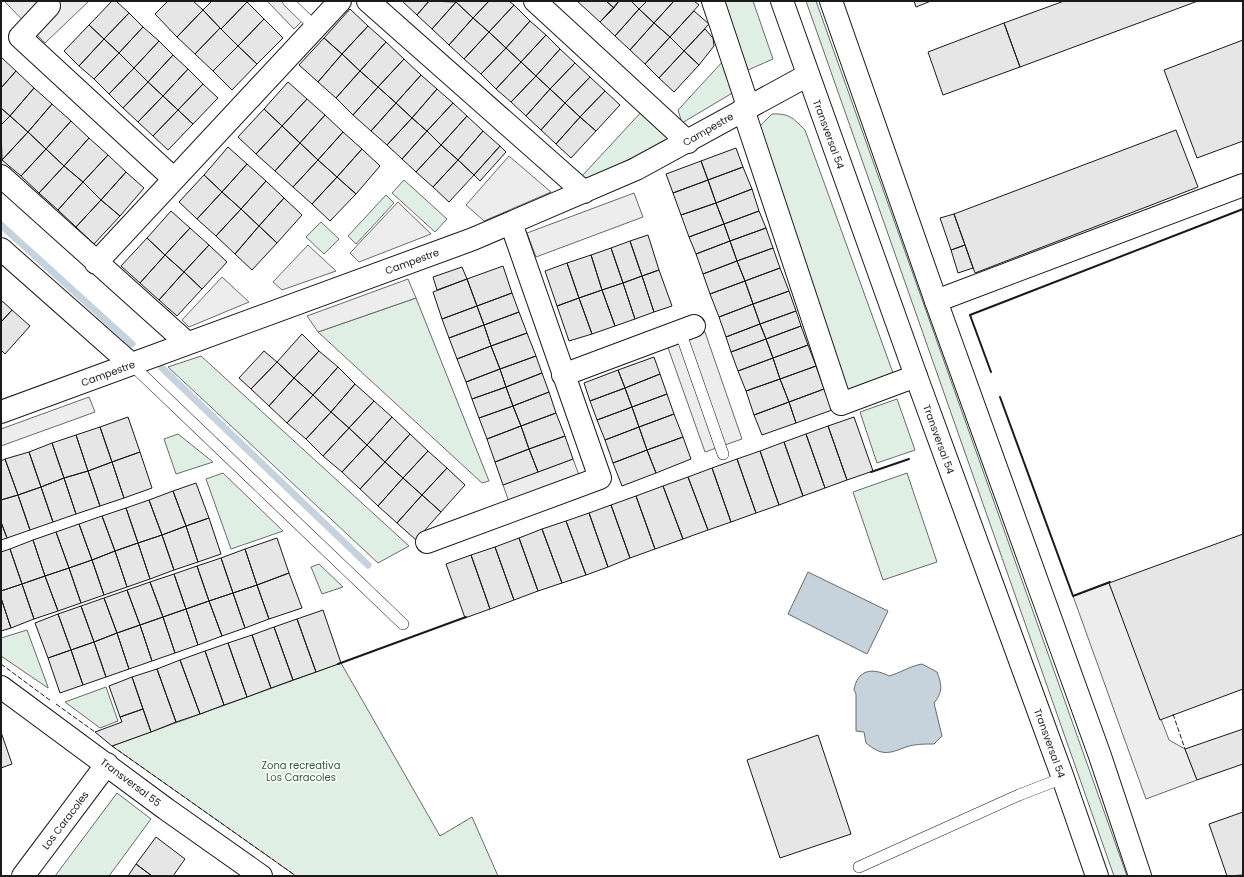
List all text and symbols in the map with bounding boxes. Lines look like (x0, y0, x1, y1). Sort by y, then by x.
street label: Transversal 54 (809, 97, 848, 171)
street label: Campestre (680, 109, 736, 150)
street label: Campestre (383, 245, 441, 278)
street label: Campestre (79, 357, 137, 390)
street label: Transversal 54 (919, 402, 958, 476)
street label: Transversal 54 (1030, 706, 1069, 780)
street label: Transversal 55 (97, 755, 164, 810)
park label: Zona recreativa Los Caracoles (262, 758, 340, 785)
street label: Los Caracoles (38, 788, 92, 853)

